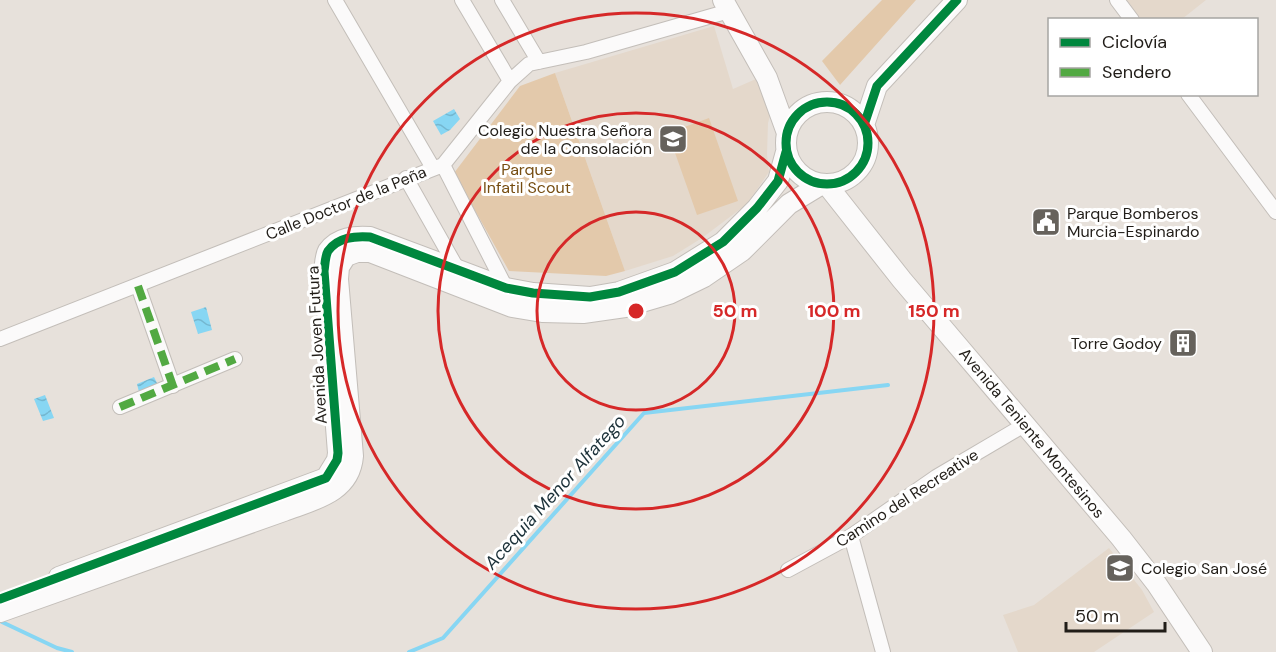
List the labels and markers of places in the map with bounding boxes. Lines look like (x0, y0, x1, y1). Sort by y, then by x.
place label: Colegio Nuestra Señora de la Consolación (478, 120, 652, 159)
school or university icon: Colegio Nuestra Señora de la Consolación (657, 123, 689, 155)
place label: Parque Bomberos Murcia-Espinardo (1067, 203, 1200, 242)
public building icon: Parque Bomberos Murcia-Espinardo (1030, 206, 1062, 238)
centre of rings (626, 301, 646, 321)
building icon: Torre Godoy (1167, 327, 1199, 359)
place label: Torre Godoy (1071, 333, 1162, 354)
school or university icon: Colegio San José (1104, 552, 1136, 584)
place label: Colegio San José (1141, 558, 1267, 579)

